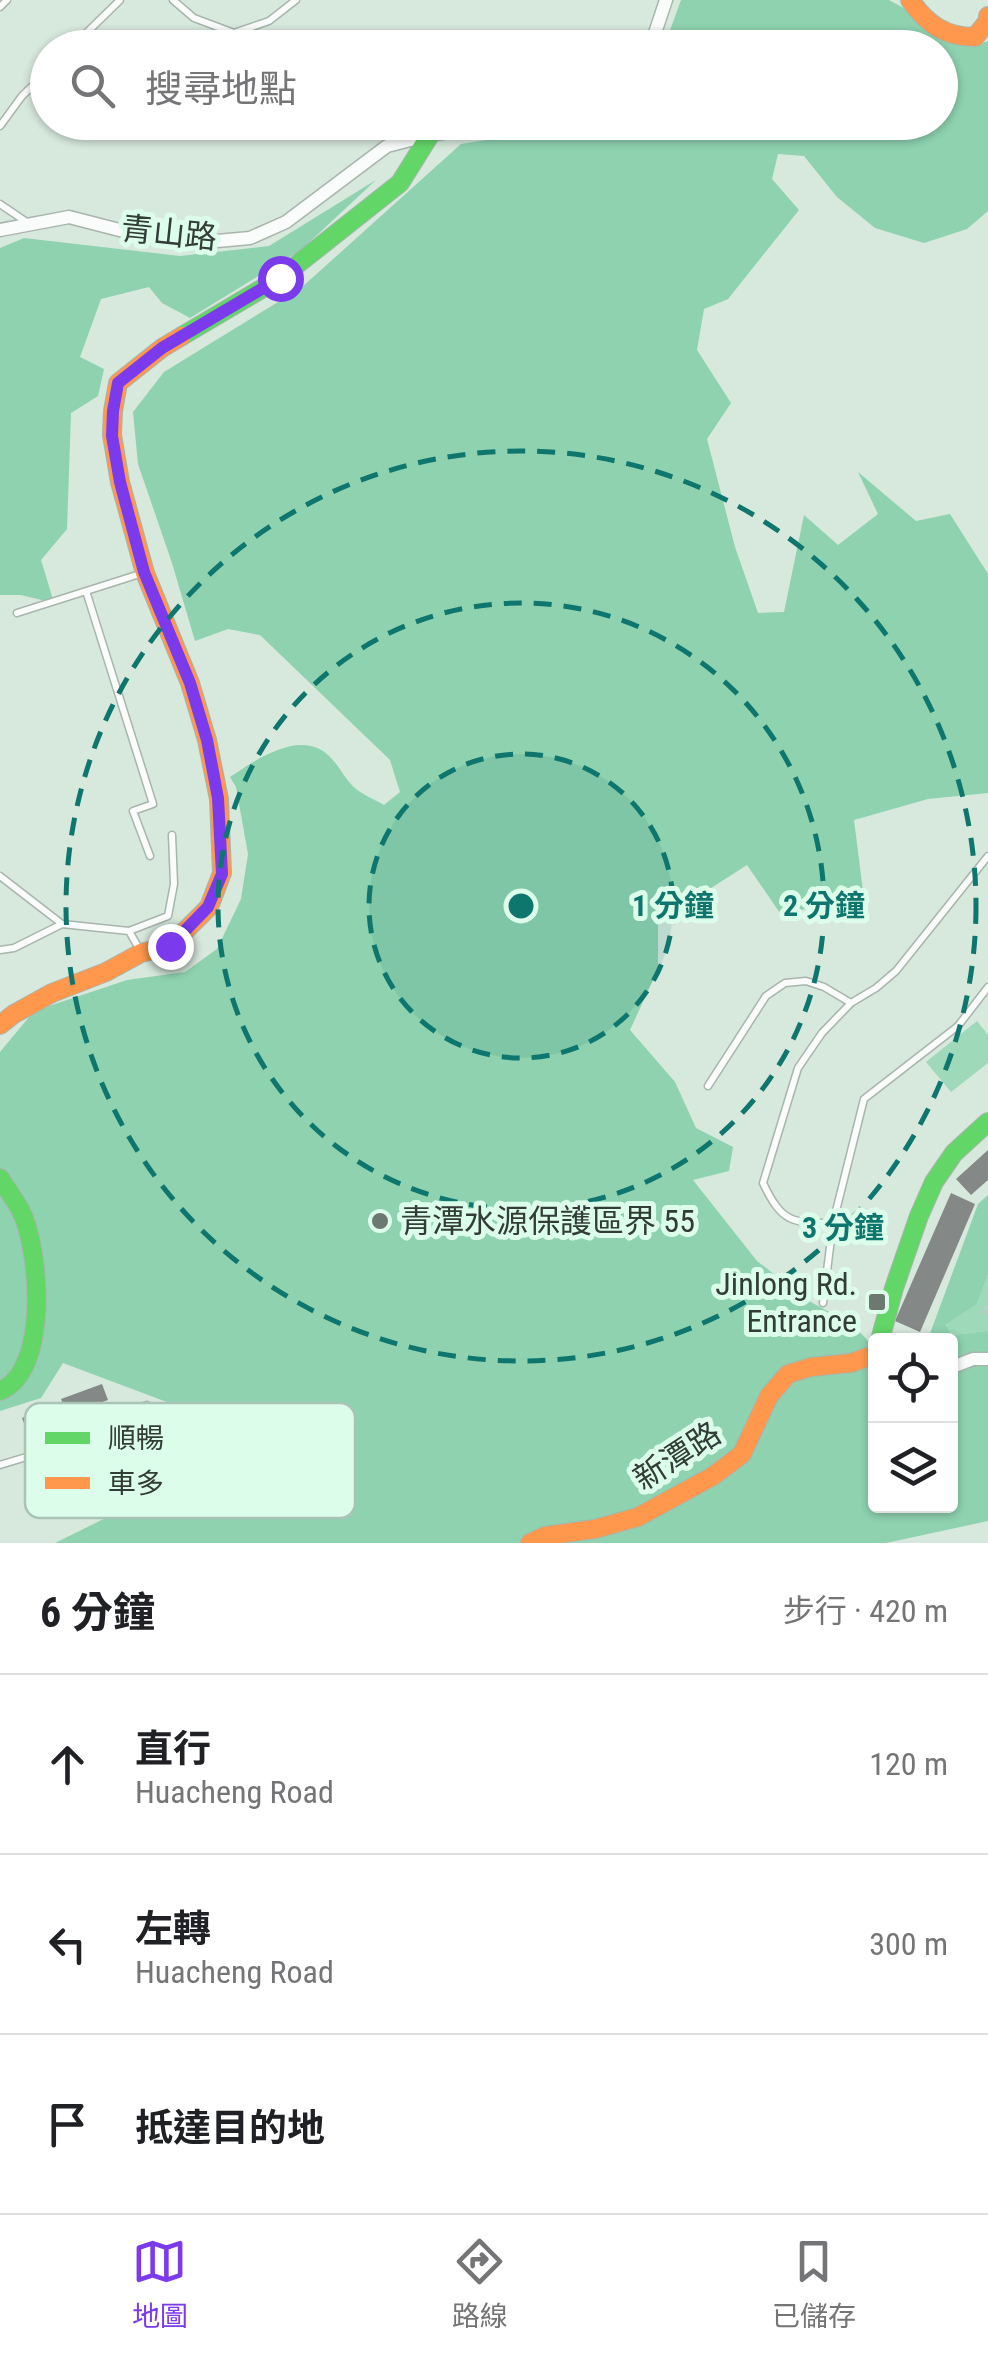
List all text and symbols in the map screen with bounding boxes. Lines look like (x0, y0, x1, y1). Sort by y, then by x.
search box (30, 30, 958, 140)
icon: search (65, 58, 120, 113)
text: 搜尋地點 (145, 67, 297, 111)
street label: 青山路 (119, 209, 219, 257)
route start (258, 256, 304, 302)
centre of rings (503, 888, 539, 924)
text: 1 分鐘 (632, 888, 714, 923)
text: 2 分鐘 (783, 888, 865, 923)
route end (148, 924, 194, 970)
place label: 青潭水源保護區界 55 (400, 1202, 695, 1240)
marker: 青潭水源保護區界 55 (369, 1210, 391, 1232)
text: 3 分鐘 (802, 1210, 884, 1245)
place label: Jinlong Rd. Entrance (715, 1265, 857, 1340)
marker: Jinlong Rd. Entrance (866, 1291, 888, 1313)
map controls (868, 1333, 958, 1513)
button: locate (868, 1333, 958, 1423)
legend (25, 1403, 355, 1518)
street label: 新潭路 (626, 1414, 728, 1498)
text: 順暢 (108, 1422, 164, 1455)
button: layers (868, 1423, 958, 1513)
text: 車多 (108, 1467, 164, 1500)
text: 6 分鐘 (40, 1588, 155, 1637)
text: 步行 · 420 m (783, 1592, 948, 1630)
text: 直行 (135, 1727, 211, 1771)
icon: ahead (40, 1737, 95, 1792)
text: 120 m (869, 1745, 948, 1783)
text: Huacheng Road (135, 1773, 334, 1811)
text: 左轉 (135, 1907, 211, 1951)
icon: left (40, 1917, 95, 1972)
text: 300 m (869, 1925, 948, 1963)
text: Huacheng Road (135, 1953, 334, 1991)
icon: arrive (40, 2097, 95, 2152)
text: 抵達目的地 (135, 2106, 325, 2150)
tab: 地圖 (132, 2234, 188, 2334)
tab: 路線 (452, 2234, 508, 2334)
tab: 已儲存 (772, 2234, 856, 2334)

